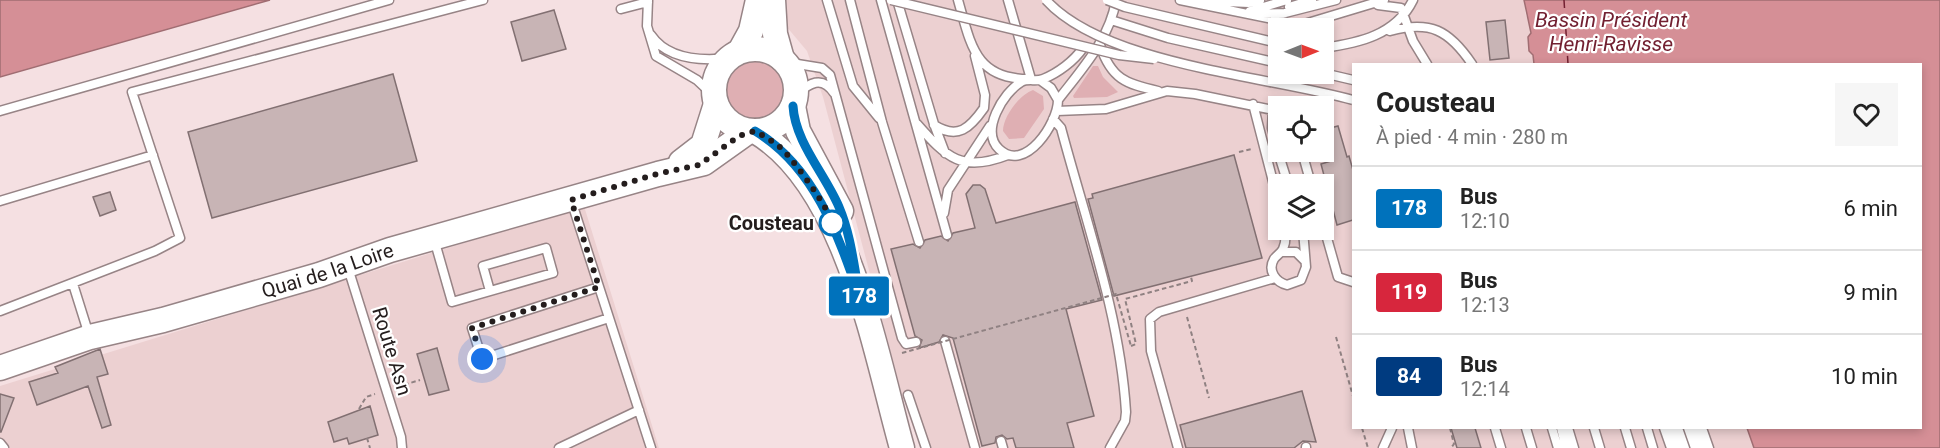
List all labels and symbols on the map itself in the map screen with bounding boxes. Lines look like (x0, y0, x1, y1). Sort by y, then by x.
water label: Bassin Président Henri-Ravisse (1535, 8, 1687, 56)
north arrow (1268, 18, 1334, 84)
marker: Cousteau (819, 210, 845, 236)
place label: Cousteau (729, 211, 814, 235)
street label: Quai de la Loire (259, 238, 397, 303)
line badge: 178 (824, 276, 894, 316)
street label: Route Asn (367, 304, 417, 398)
your location (467, 344, 497, 374)

